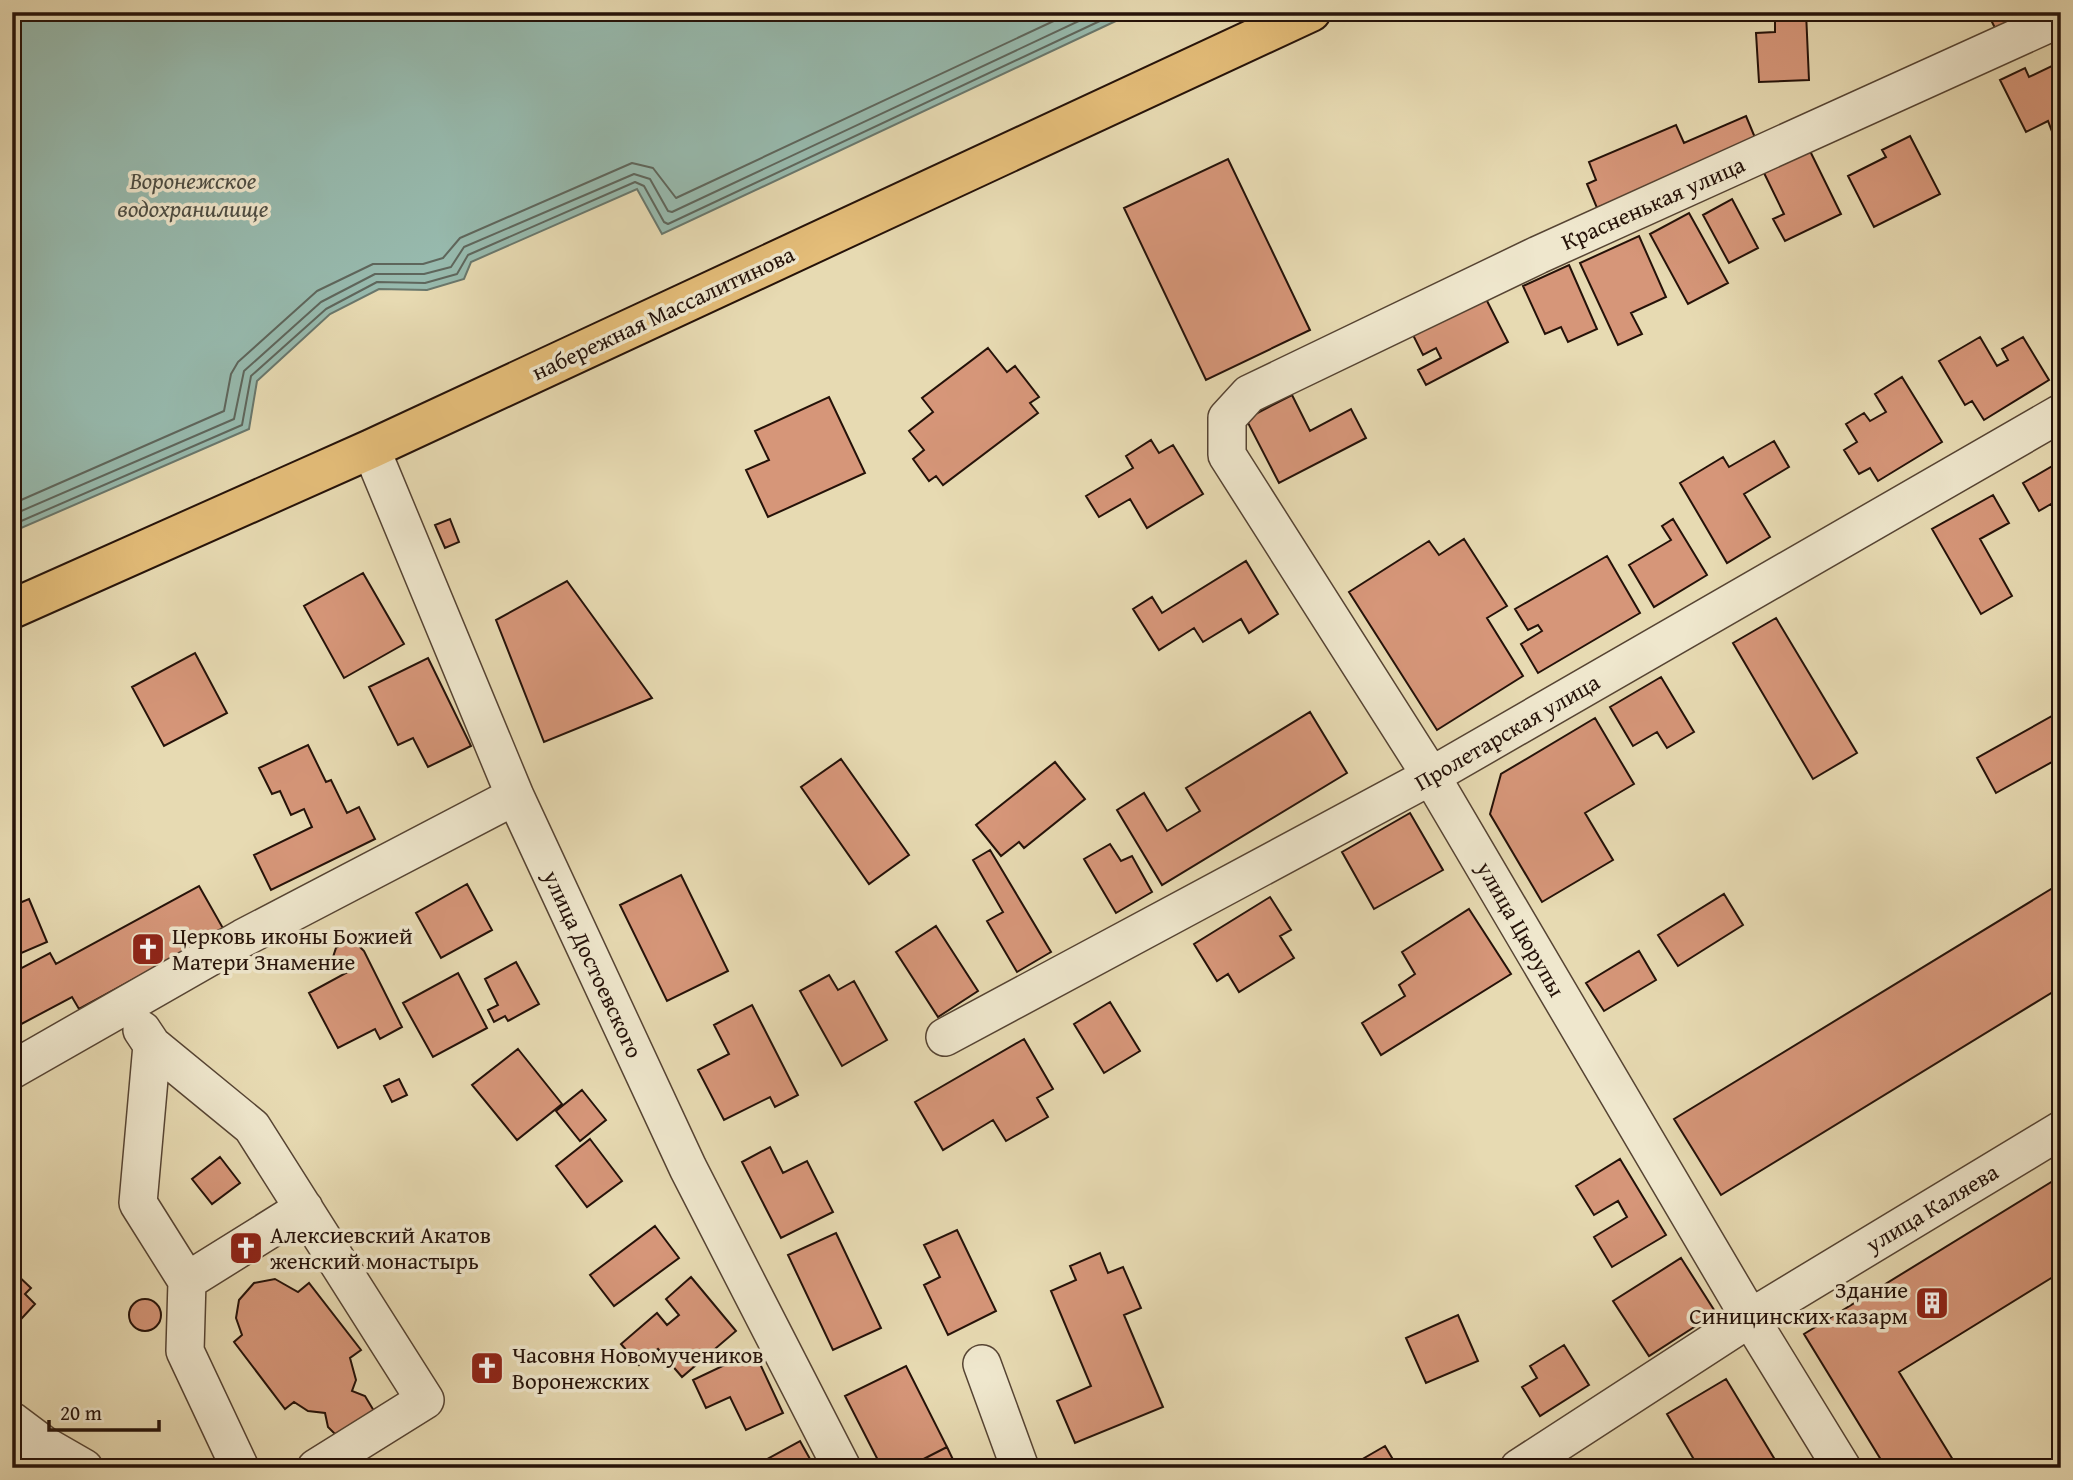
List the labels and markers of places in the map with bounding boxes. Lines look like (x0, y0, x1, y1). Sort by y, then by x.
place label: Церковь иконы Божией Матери Знамение (172, 919, 413, 978)
church icon: Церковь иконы Божией Матери Знамение (129, 930, 167, 968)
place label: Алексиевский Акатов женский монастырь (270, 1218, 491, 1277)
church icon: Алексиевский Акатов женский монастырь (227, 1229, 265, 1267)
place label: Здание Синицинских казарм (1689, 1273, 1908, 1332)
building icon: Здание Синицинских казарм (1913, 1284, 1951, 1322)
place label: Часовня Новомучеников Воронежских (512, 1338, 763, 1397)
church icon: Часовня Новомучеников Воронежских (468, 1349, 506, 1387)

